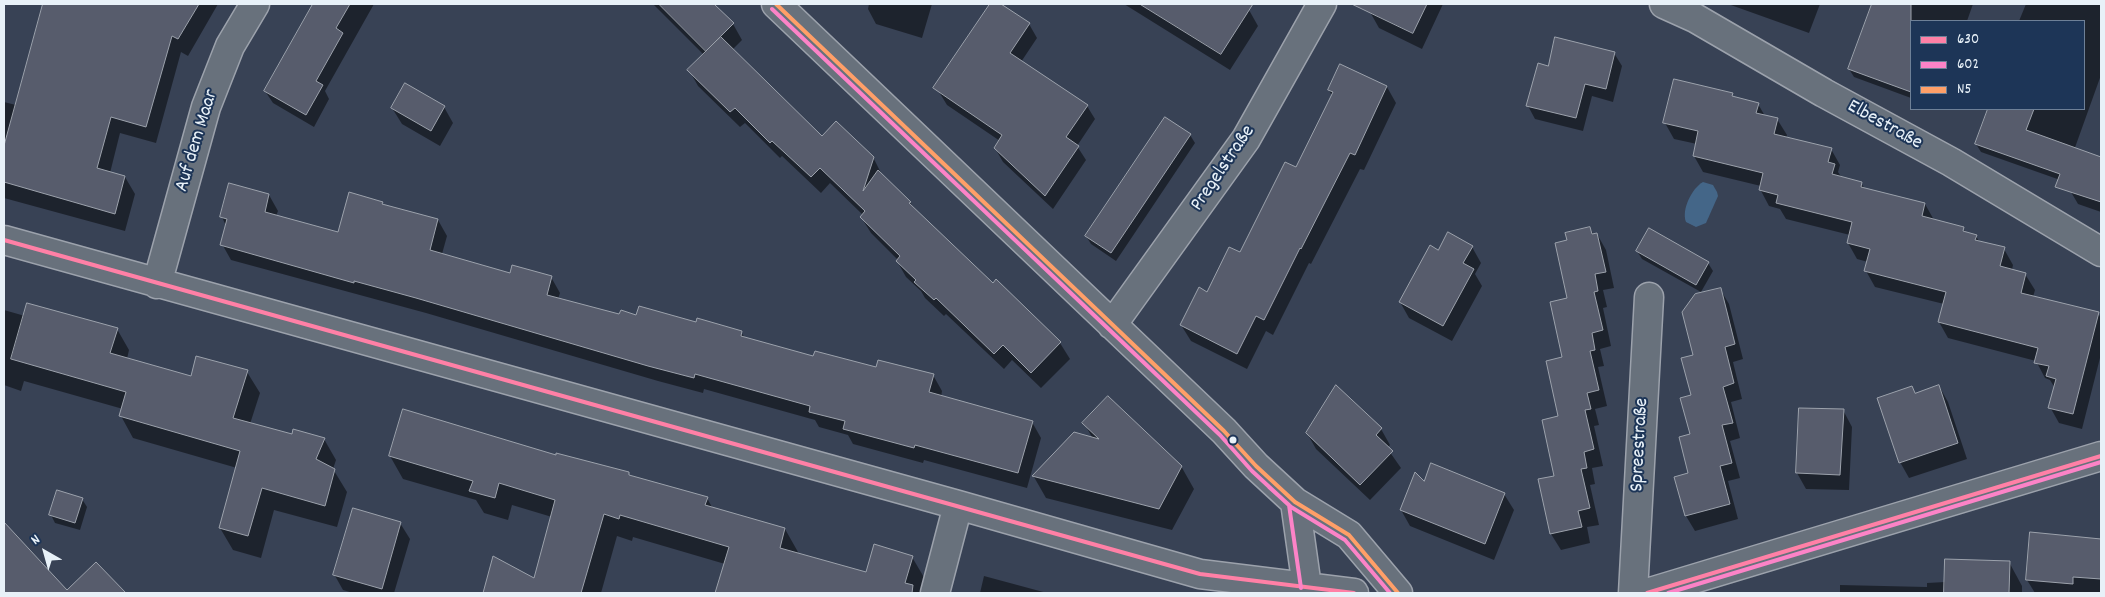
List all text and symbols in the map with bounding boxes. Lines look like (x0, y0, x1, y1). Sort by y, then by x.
legend (1910, 20, 2085, 110)
text: 630 (1957, 29, 1979, 51)
text: 602 (1957, 54, 1979, 76)
text: N5 (1957, 79, 1971, 101)
street label: Auf dem Maar (171, 87, 225, 195)
street label: Elbestraße (1842, 96, 1926, 156)
street label: Pregelstraße (1187, 121, 1261, 217)
street label: Spreestraße (1627, 397, 1655, 493)
unlabelled marker (1228, 435, 1238, 445)
north arrow (20, 527, 70, 577)
text: N (27, 530, 45, 550)

